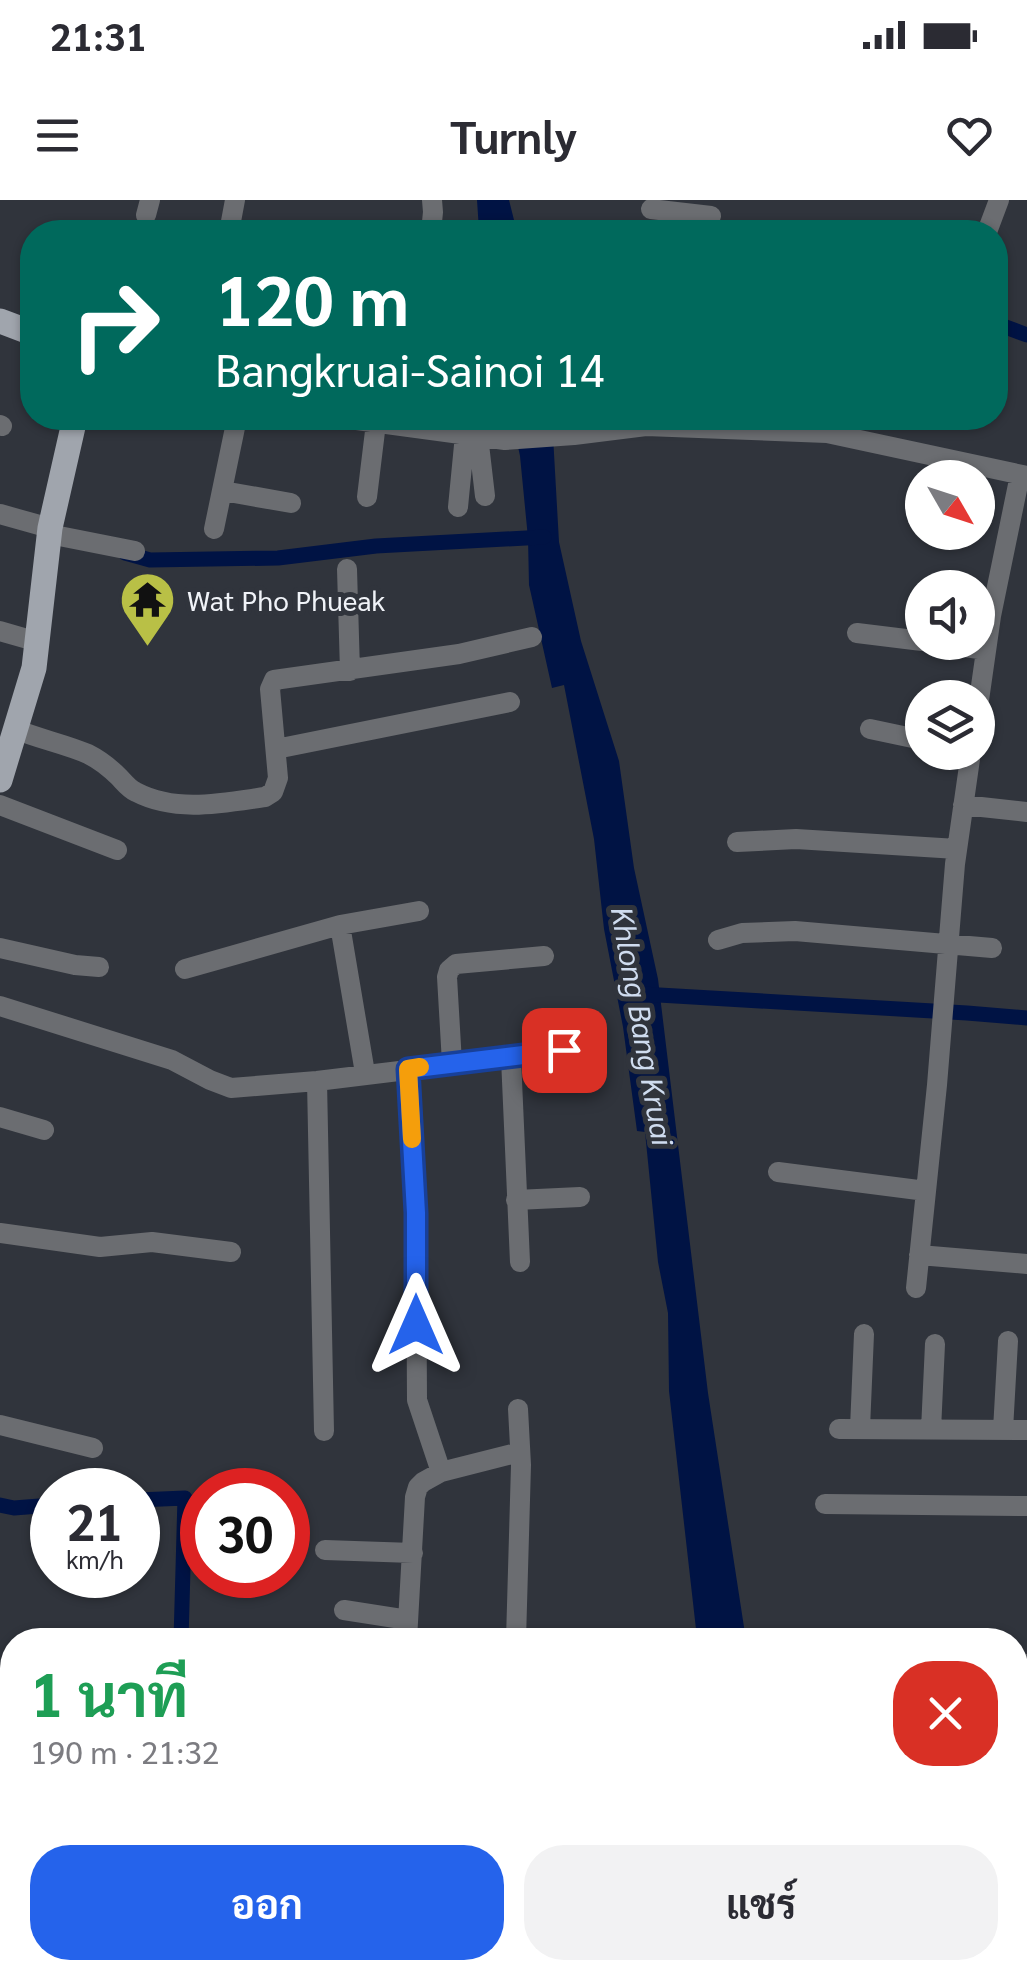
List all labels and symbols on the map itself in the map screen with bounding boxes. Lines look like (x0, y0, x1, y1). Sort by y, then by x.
north arrow (905, 460, 995, 550)
temple icon: Wat Pho Phueak (118, 569, 178, 648)
place label: Wat Pho Phueak (187, 581, 386, 617)
water label: Khlong Bang Kruai (604, 903, 684, 1149)
pin (522, 1008, 607, 1093)
position arrow (364, 1273, 468, 1377)
speed limit sign: 30 (180, 1468, 310, 1598)

